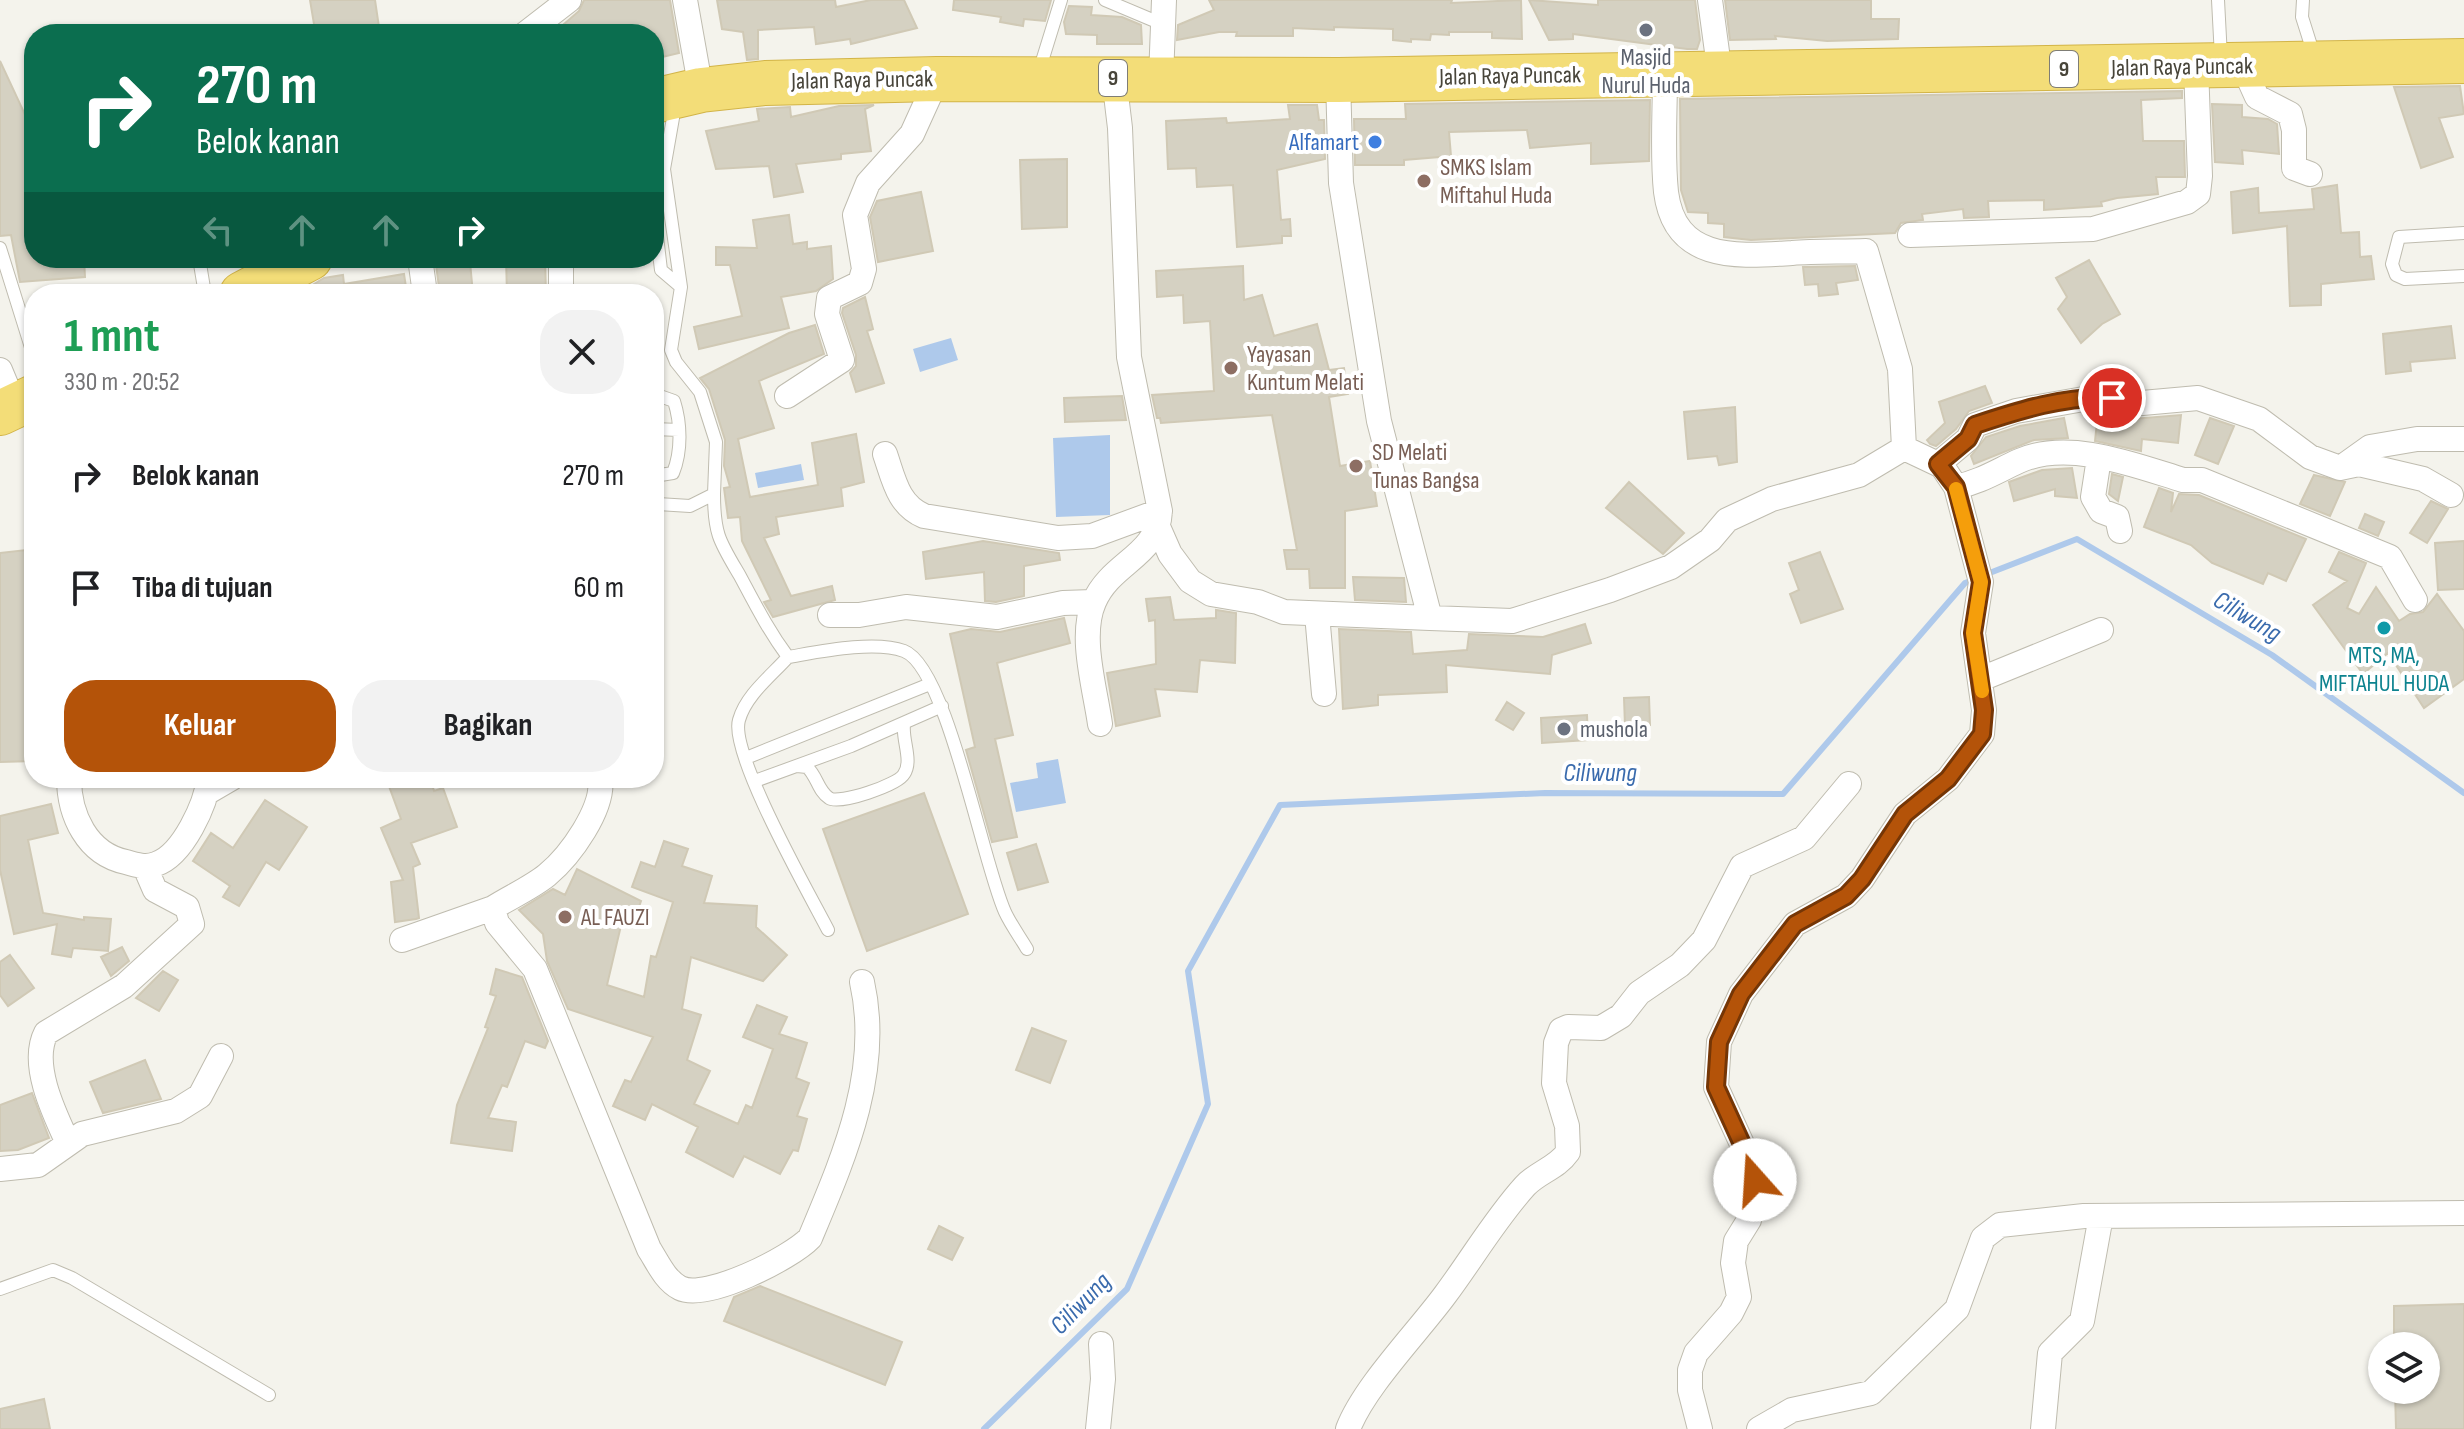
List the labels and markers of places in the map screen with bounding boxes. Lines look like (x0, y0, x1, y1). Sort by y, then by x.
marker: Masjid Nurul Huda (1637, 21, 1655, 39)
place label: Masjid Nurul Huda (1602, 43, 1690, 100)
place label: Alfamart (1288, 128, 1359, 157)
marker: Alfamart (1366, 133, 1384, 151)
place label: SMKS Islam Miftahul Huda (1440, 153, 1552, 210)
marker: SMKS Islam Miftahul Huda (1415, 172, 1433, 190)
place label: Yayasan Kuntum Melati (1247, 340, 1364, 397)
marker: Yayasan Kuntum Melati (1222, 359, 1240, 377)
pin (2078, 364, 2146, 432)
place label: SD Melati Tunas Bangsa (1372, 438, 1480, 495)
marker: SD Melati Tunas Bangsa (1347, 457, 1365, 475)
marker: MTS, MA, MIFTAHUL HUDA (2375, 619, 2393, 637)
place label: MTS, MA, MIFTAHUL HUDA (2319, 641, 2450, 698)
place label: mushola (1580, 715, 1648, 744)
marker: mushola (1555, 720, 1573, 738)
place label: AL FAUZI (580, 903, 650, 932)
marker: AL FAUZI (556, 908, 574, 926)

